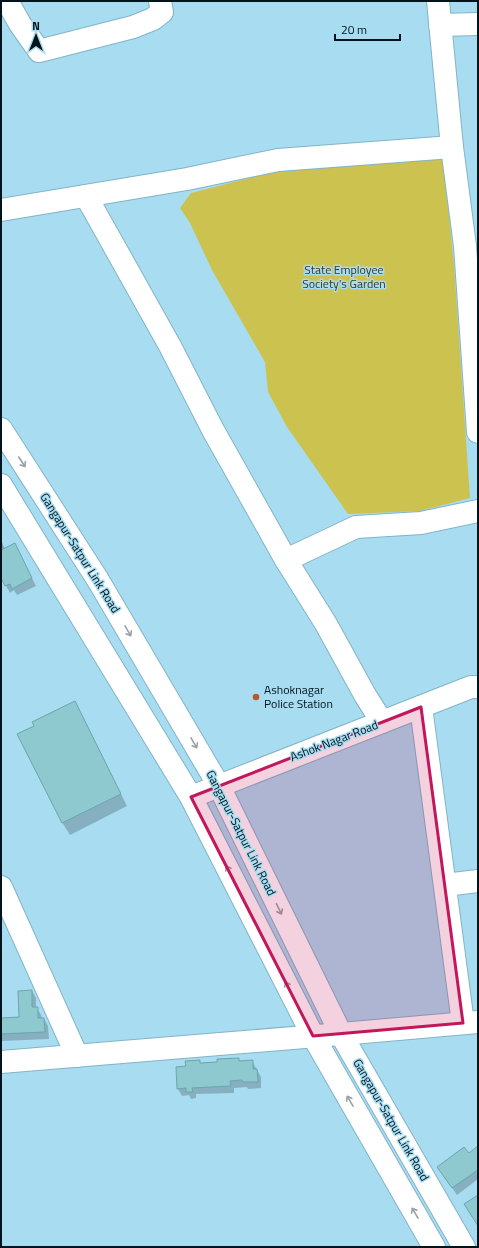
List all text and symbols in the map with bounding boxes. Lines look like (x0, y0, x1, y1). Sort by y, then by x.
north arrow (16, 16, 56, 56)
scale bar (335, 16, 400, 42)
text: N (32, 18, 40, 34)
text: 20 m (341, 20, 367, 39)
park label: State Employee Society's Garden (302, 260, 386, 293)
one-way arrow (18, 456, 26, 467)
street label: Gangapur-Satpur Link Road (36, 489, 125, 617)
one-way arrow (125, 625, 133, 637)
place label: Ashoknagar Police Station (264, 680, 333, 713)
marker: Ashoknagar Police Station (251, 692, 261, 702)
street label: Ashok Nagar Road (287, 715, 381, 766)
one-way arrow (191, 737, 199, 749)
street label: Gangapur-Satpur Link Road (202, 767, 281, 899)
one-way arrow (224, 865, 232, 877)
one-way arrow (276, 902, 283, 914)
one-way arrow (283, 981, 291, 993)
street label: Gangapur-Satpur Link Road (349, 1055, 434, 1185)
one-way arrow (345, 1095, 353, 1107)
one-way arrow (410, 1207, 418, 1219)

